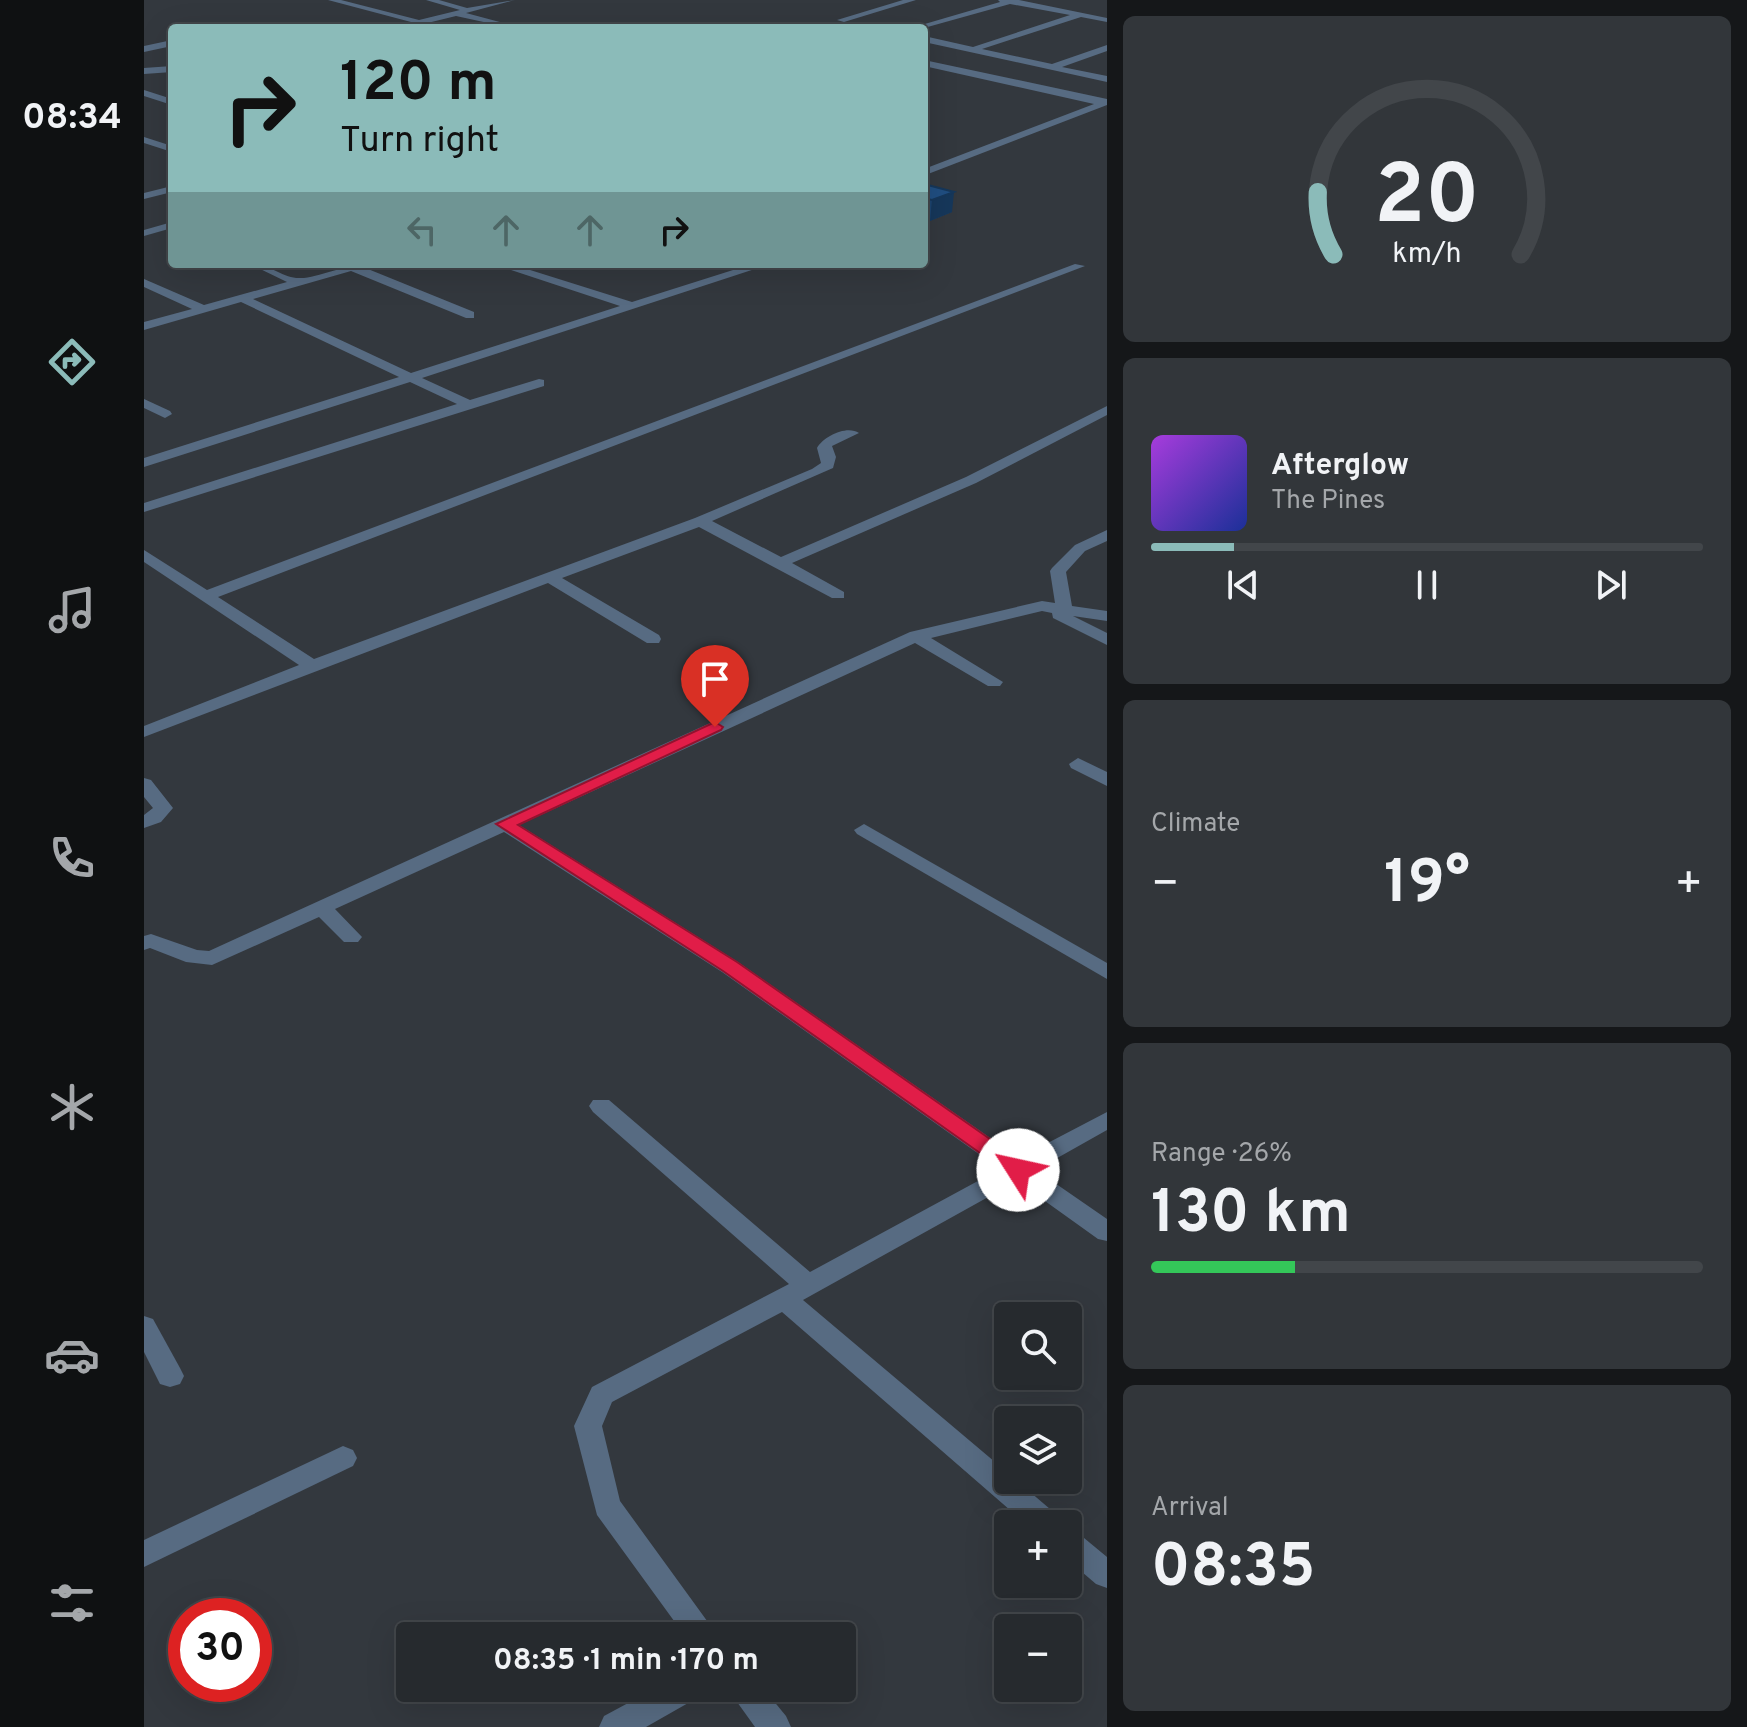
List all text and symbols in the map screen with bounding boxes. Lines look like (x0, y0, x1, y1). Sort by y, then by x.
text: 120 m (340, 50, 497, 120)
icon: right (208, 56, 312, 160)
text: 08:34 (22, 96, 122, 142)
text: Turn right (340, 119, 499, 165)
text: 20 (1374, 148, 1480, 253)
icon: left (400, 208, 444, 252)
icon: ahead (484, 208, 528, 252)
icon: ahead (568, 208, 612, 252)
icon: right (652, 208, 696, 252)
text: km/h (1392, 237, 1462, 273)
icon: directions (44, 334, 100, 390)
text: Afterglow (1271, 448, 1409, 485)
text: The Pines (1271, 485, 1385, 518)
icon: previous (1221, 563, 1265, 607)
icon: pause (1405, 563, 1449, 607)
icon: next (1589, 563, 1633, 607)
icon: music (44, 582, 100, 638)
pin (681, 645, 749, 727)
icon: arrive (693, 657, 737, 701)
text: Climate (1151, 808, 1240, 841)
icon: phone (44, 830, 100, 886)
text: 19° (1384, 848, 1470, 924)
text: − (1151, 858, 1179, 914)
text: + (1675, 858, 1703, 914)
icon: climate (44, 1079, 100, 1135)
position arrow (976, 1128, 1060, 1212)
text: Range · 26% (1151, 1138, 1292, 1171)
text: 130 km (1151, 1178, 1351, 1254)
map controls (994, 1302, 1082, 1702)
button: search (994, 1302, 1082, 1390)
icon: car (44, 1327, 100, 1383)
button: layers (994, 1406, 1082, 1494)
text: Arrival (1151, 1492, 1229, 1525)
button: + (994, 1510, 1082, 1598)
text: 08:35 (1151, 1532, 1315, 1608)
icon: filters (44, 1575, 100, 1631)
speed limit sign: 30 (168, 1598, 272, 1702)
button: − (994, 1614, 1082, 1702)
text: 08:35 · 1 min · 170 m (493, 1643, 759, 1680)

